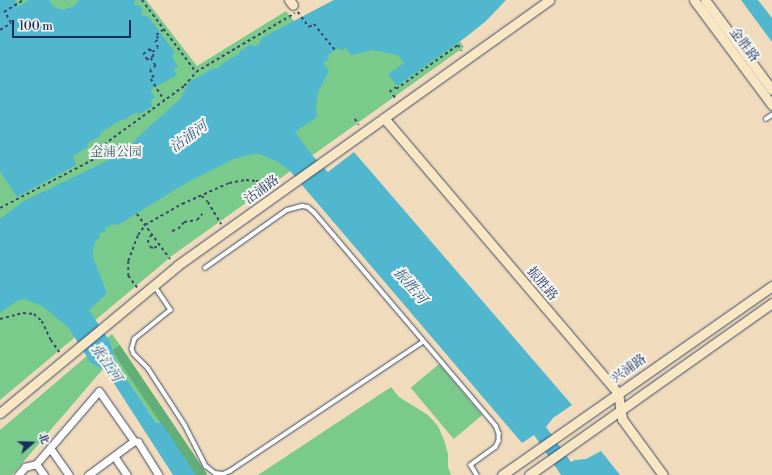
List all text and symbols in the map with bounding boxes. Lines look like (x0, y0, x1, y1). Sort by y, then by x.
scale bar (14, 12, 133, 38)
text: 100 m (19, 19, 53, 34)
street label: 金胜路 (726, 25, 762, 65)
water label: 沽浦河 (167, 118, 211, 156)
park label: 金浦公园 (90, 144, 142, 160)
street label: 沽浦路 (242, 172, 282, 208)
street label: 振胜路 (523, 264, 561, 304)
water label: 振胜河 (390, 265, 430, 307)
water label: 张江河 (87, 341, 125, 385)
street label: 兴浦路 (609, 351, 649, 387)
north arrow (12, 423, 52, 463)
text: 北 (35, 431, 52, 446)

